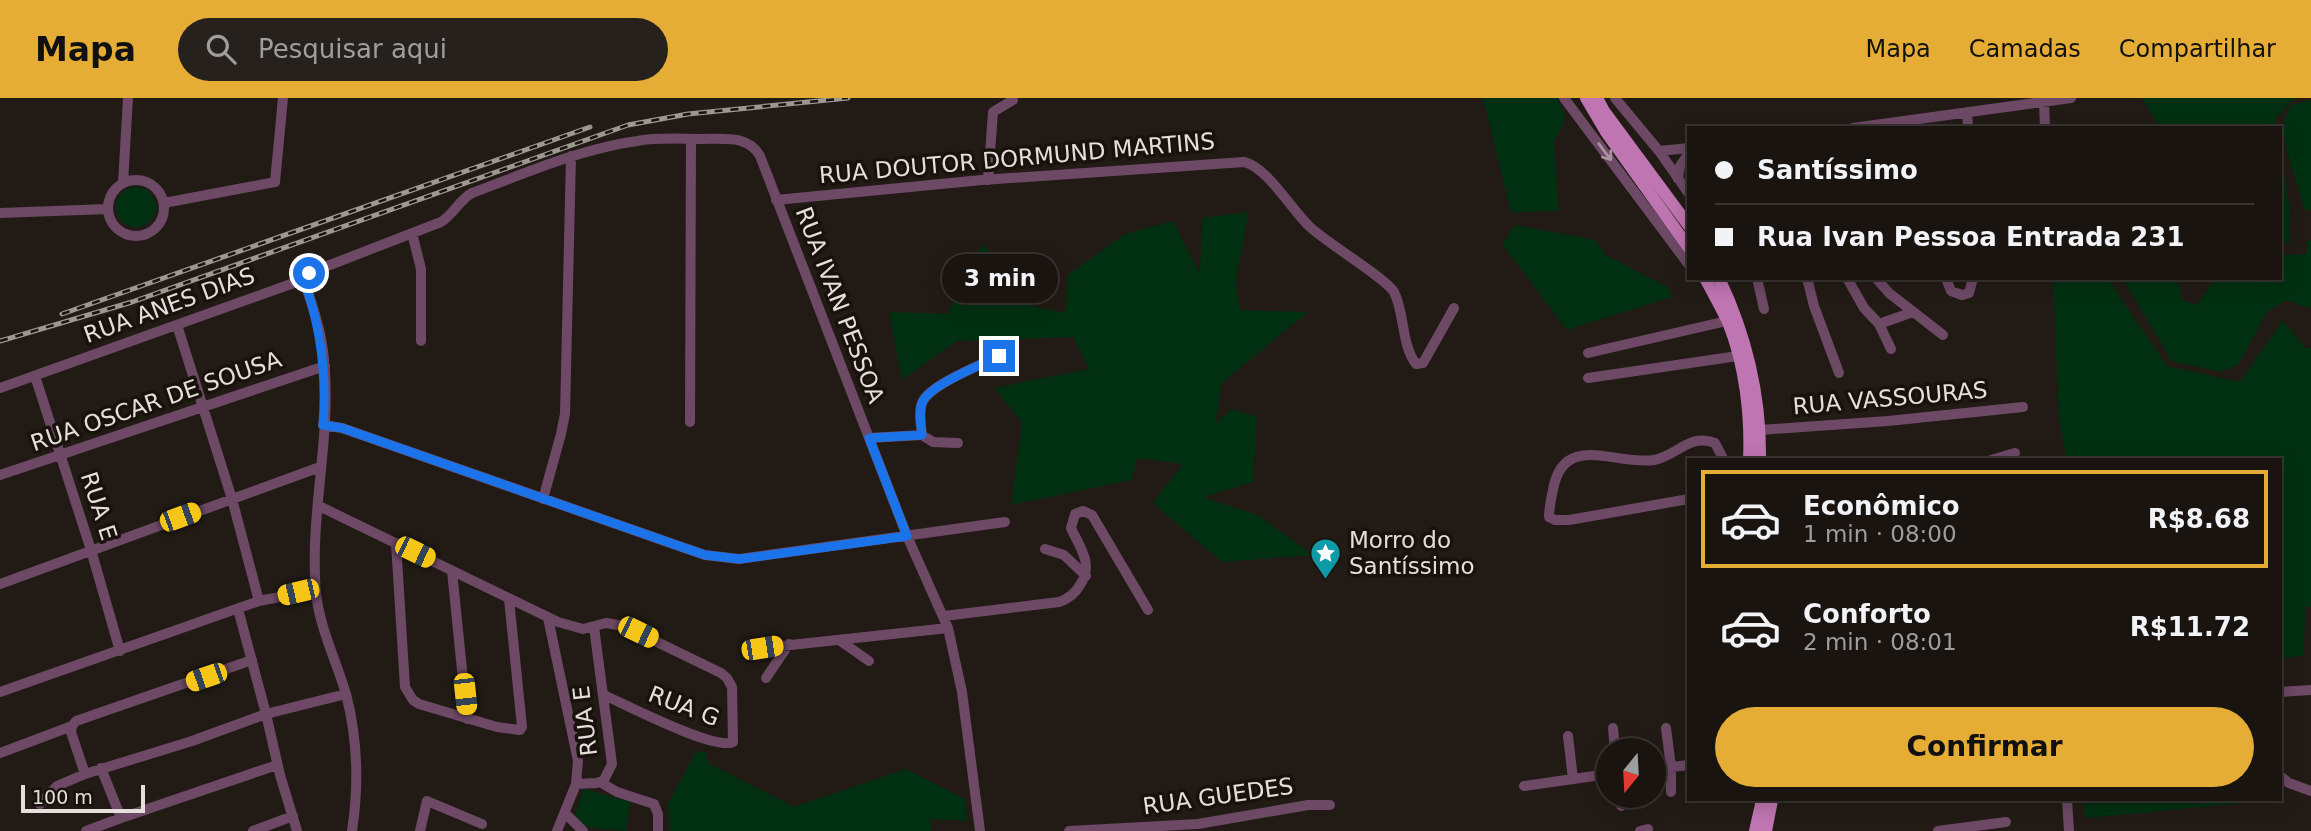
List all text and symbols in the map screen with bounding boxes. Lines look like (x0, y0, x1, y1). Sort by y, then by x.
search box (178, 18, 668, 81)
text: Mapa (35, 30, 136, 69)
icon: search (202, 30, 240, 68)
text: Pesquisar aqui (258, 34, 447, 64)
text: Mapa (1865, 35, 1931, 63)
text: Camadas (1969, 35, 2081, 63)
text: Compartilhar (2119, 35, 2276, 63)
street label: RUA DOUTOR DORMUND MARTINS (818, 128, 1216, 188)
one-way arrow (1598, 143, 1613, 161)
text: Santíssimo (1757, 155, 1918, 185)
street label: RUA IVAN PESSOA (791, 203, 890, 407)
text: Rua Ivan Pessoa Entrada 231 (1757, 222, 2185, 252)
callout: 3 min (941, 254, 1057, 303)
route start (293, 257, 325, 289)
street label: RUA ANES DIAS (80, 262, 258, 348)
text: 3 min (964, 265, 1036, 291)
route end (983, 340, 1015, 372)
street label: RUA OSCAR DE SOUSA (27, 346, 285, 456)
street label: RUA VASSOURAS (1792, 377, 1988, 419)
street label: RUA E (76, 469, 122, 543)
icon: car (1719, 488, 1782, 551)
text: Econômico (1803, 491, 1960, 521)
car (157, 500, 204, 534)
text: R$8.68 (2148, 504, 2250, 534)
text: 1 min · 08:00 (1803, 521, 1957, 547)
place label: Morro do Santíssimo (1349, 527, 1475, 579)
car (392, 533, 439, 571)
place icon: Morro do Santíssimo (1309, 536, 1343, 580)
car (276, 577, 321, 607)
icon: car (1719, 596, 1782, 659)
text: Conforto (1803, 599, 1931, 629)
text: R$11.72 (2130, 612, 2250, 642)
car (615, 613, 662, 651)
text: 2 min · 08:01 (1803, 629, 1957, 655)
car (740, 634, 785, 662)
car (183, 660, 230, 694)
car (453, 672, 478, 716)
street label: RUA G (645, 681, 723, 731)
street label: RUA E (568, 684, 602, 758)
button: Confirmar (1715, 707, 2254, 787)
north arrow (1596, 738, 1666, 808)
map controls (1596, 738, 1666, 808)
street label: RUA GUEDES (1141, 773, 1295, 819)
scale bar (21, 782, 145, 814)
text: 100 m (32, 786, 93, 808)

